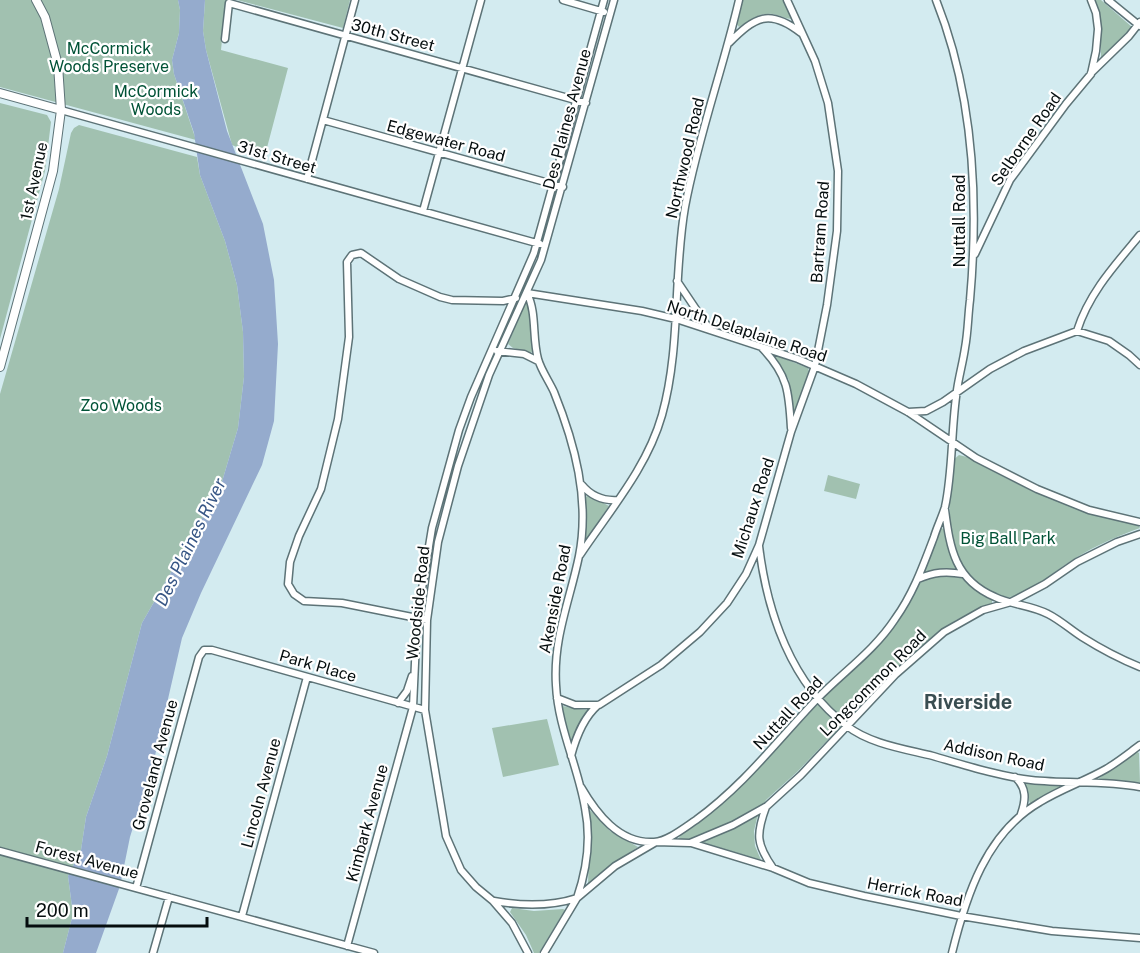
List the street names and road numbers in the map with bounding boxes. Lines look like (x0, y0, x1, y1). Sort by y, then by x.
street label: 30th Street (349, 15, 437, 55)
street label: Des Plaines Avenue (539, 46, 595, 192)
street label: Selborne Road (987, 89, 1065, 189)
street label: Northwood Road (662, 95, 708, 221)
street label: Edgewater Road (385, 116, 507, 166)
street label: 31st Street (235, 137, 319, 177)
street label: 1st Avenue (16, 140, 52, 222)
street label: Nuttall Road (950, 174, 969, 268)
street label: Bartram Road (807, 180, 833, 284)
street label: North Delaplaine Road (665, 296, 829, 366)
street label: Michaux Road (728, 455, 778, 561)
street label: Akenside Road (535, 543, 575, 655)
street label: Woodside Road (403, 545, 433, 661)
street label: Longcommon Road (816, 626, 930, 740)
street label: Park Place (277, 646, 359, 686)
street label: Nuttall Road (749, 672, 827, 754)
street label: Groveland Avenue (128, 697, 182, 833)
street label: Addison Road (942, 735, 1046, 775)
street label: Lincoln Avenue (237, 736, 285, 850)
street label: Kimbark Avenue (342, 762, 392, 884)
street label: Forest Avenue (33, 837, 141, 883)
street label: Herrick Road (866, 873, 964, 911)

